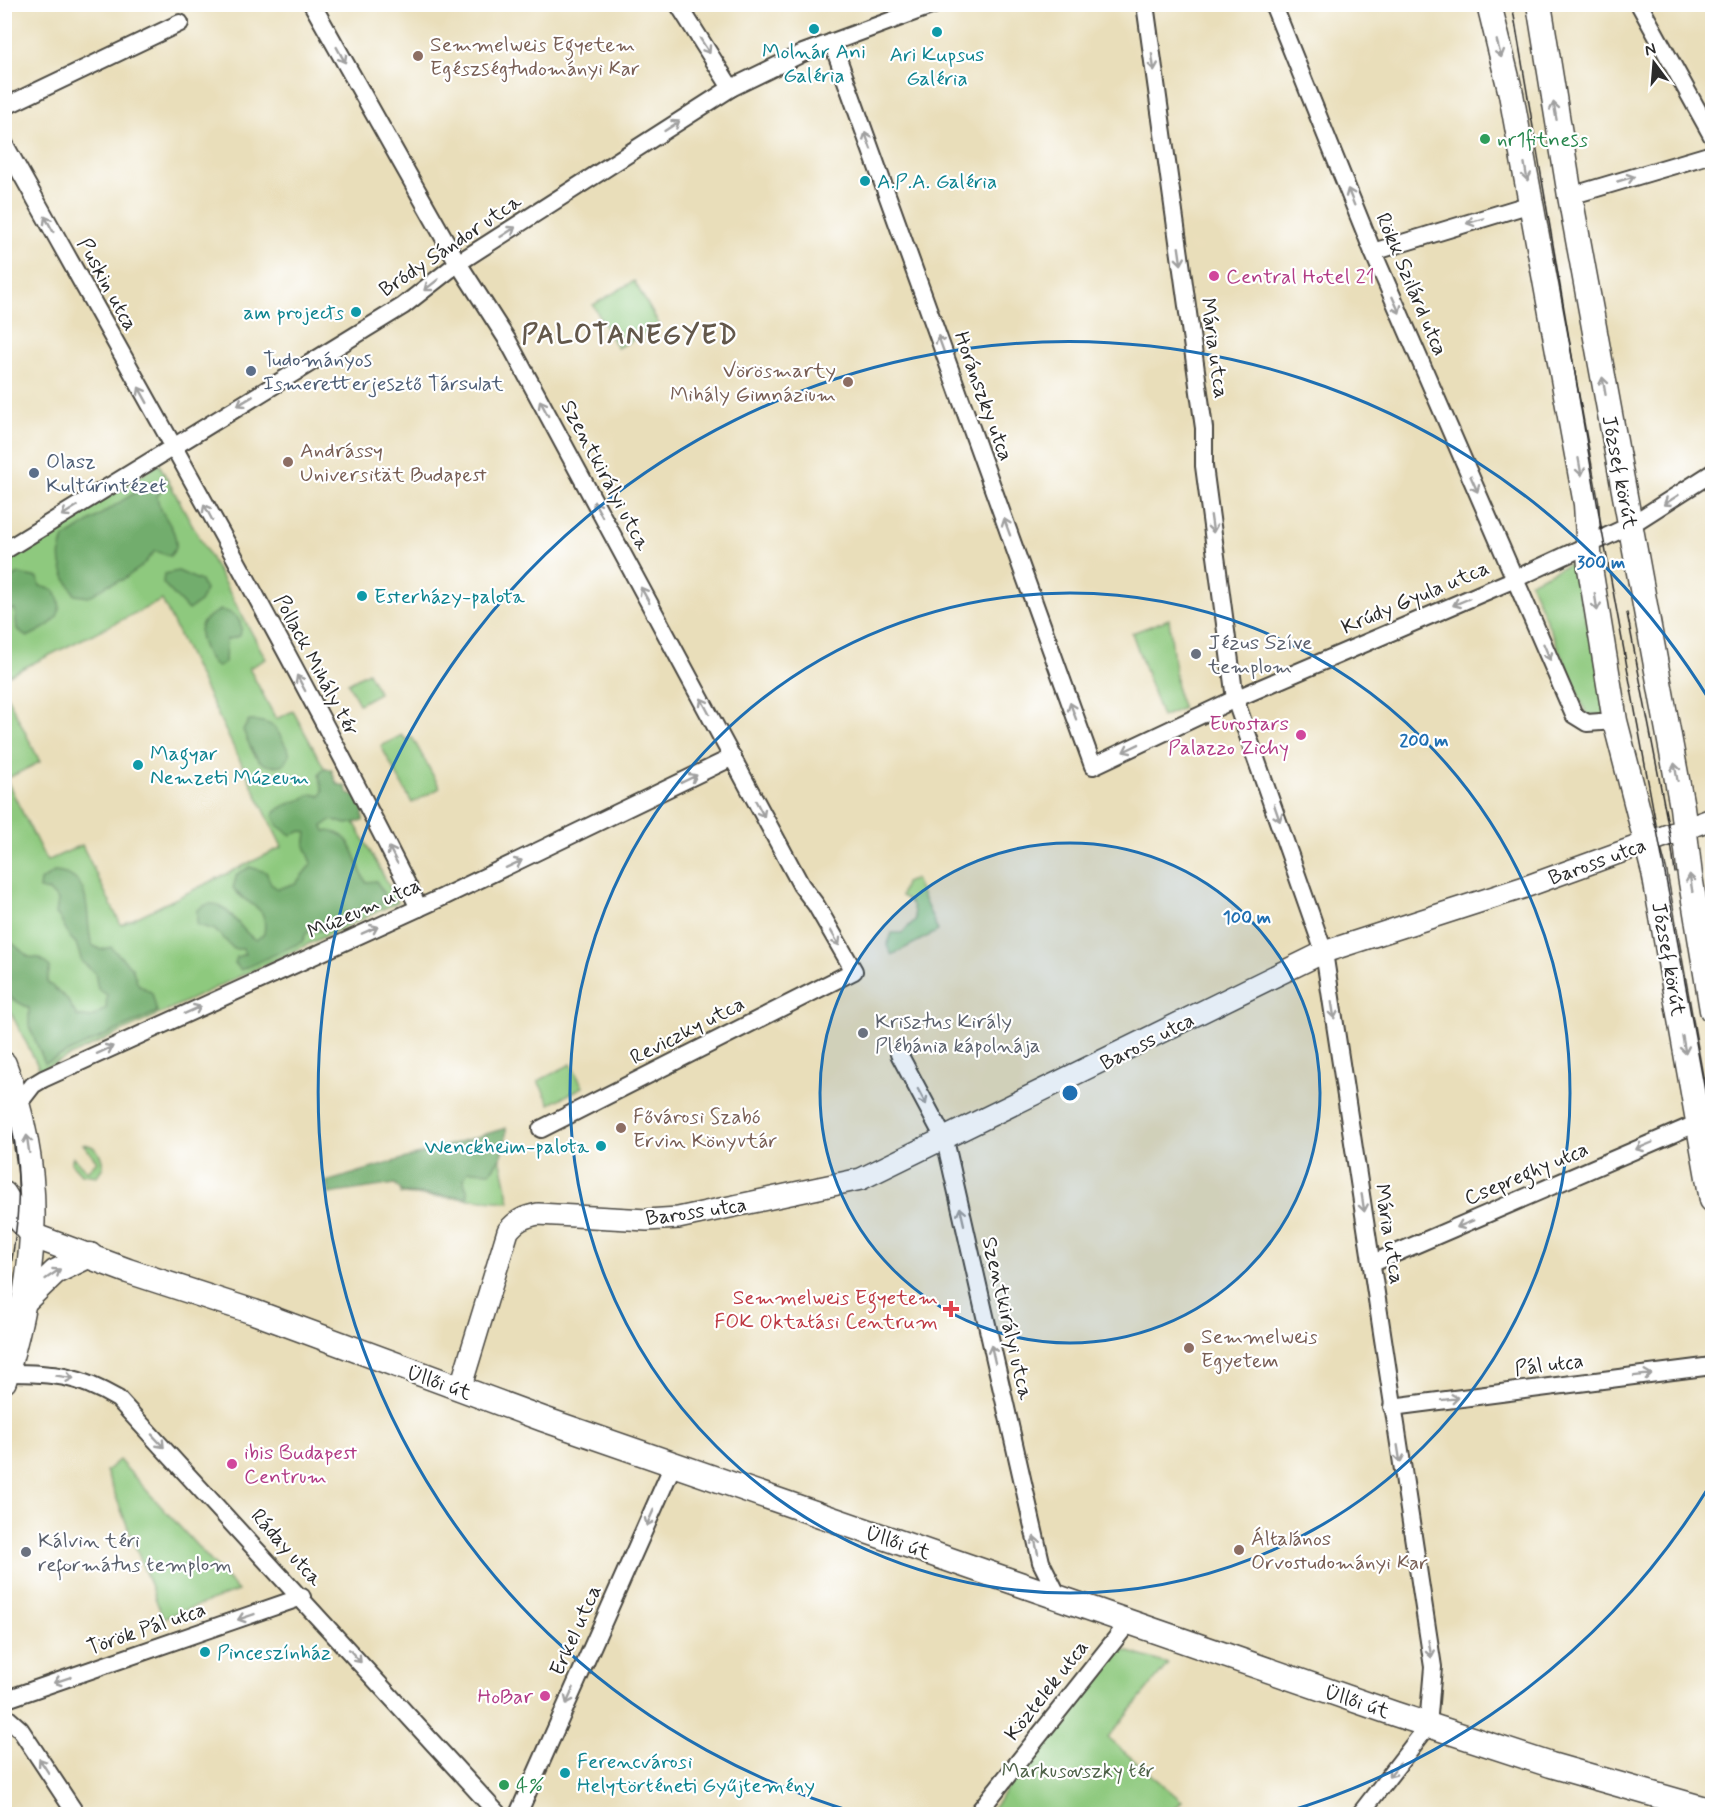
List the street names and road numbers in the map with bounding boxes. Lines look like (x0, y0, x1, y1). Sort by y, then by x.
street label: Bródy Sándor utca (374, 188, 528, 304)
street label: Rökk Szilárd utca (1368, 209, 1454, 360)
street label: Puskin utca (70, 233, 144, 336)
street label: Mária utca (1193, 296, 1235, 400)
street label: Horánszky utca (947, 328, 1019, 465)
street label: Szentkirályi utca (554, 395, 657, 556)
street label: József körút (1594, 413, 1644, 532)
street label: Krúdy Gyula utca (1337, 554, 1494, 642)
street label: Pollack Mihály tér (267, 590, 365, 741)
street label: Baross utca (1545, 831, 1650, 893)
street label: Múzeum utca (303, 871, 426, 946)
street label: József körút (1644, 900, 1692, 1019)
street label: Reviczky utca (625, 990, 750, 1072)
street label: Baross utca (1096, 1006, 1199, 1078)
street label: Csepreghy utca (1460, 1135, 1593, 1214)
street label: Mária utca (1367, 1182, 1411, 1287)
street label: Baross utca (644, 1191, 749, 1233)
street label: Szentkirályi utca (975, 1234, 1039, 1403)
street label: Pál utca (1513, 1347, 1585, 1383)
street label: Üllői út (402, 1358, 475, 1408)
street label: Ráday utca (244, 1503, 329, 1593)
street label: Üllői út (862, 1519, 934, 1567)
street label: Erkel utca (543, 1581, 608, 1680)
street label: Török Pál utca (83, 1596, 209, 1662)
street label: Köztelek utca (998, 1634, 1095, 1747)
street label: Üllői út (1321, 1678, 1393, 1726)

